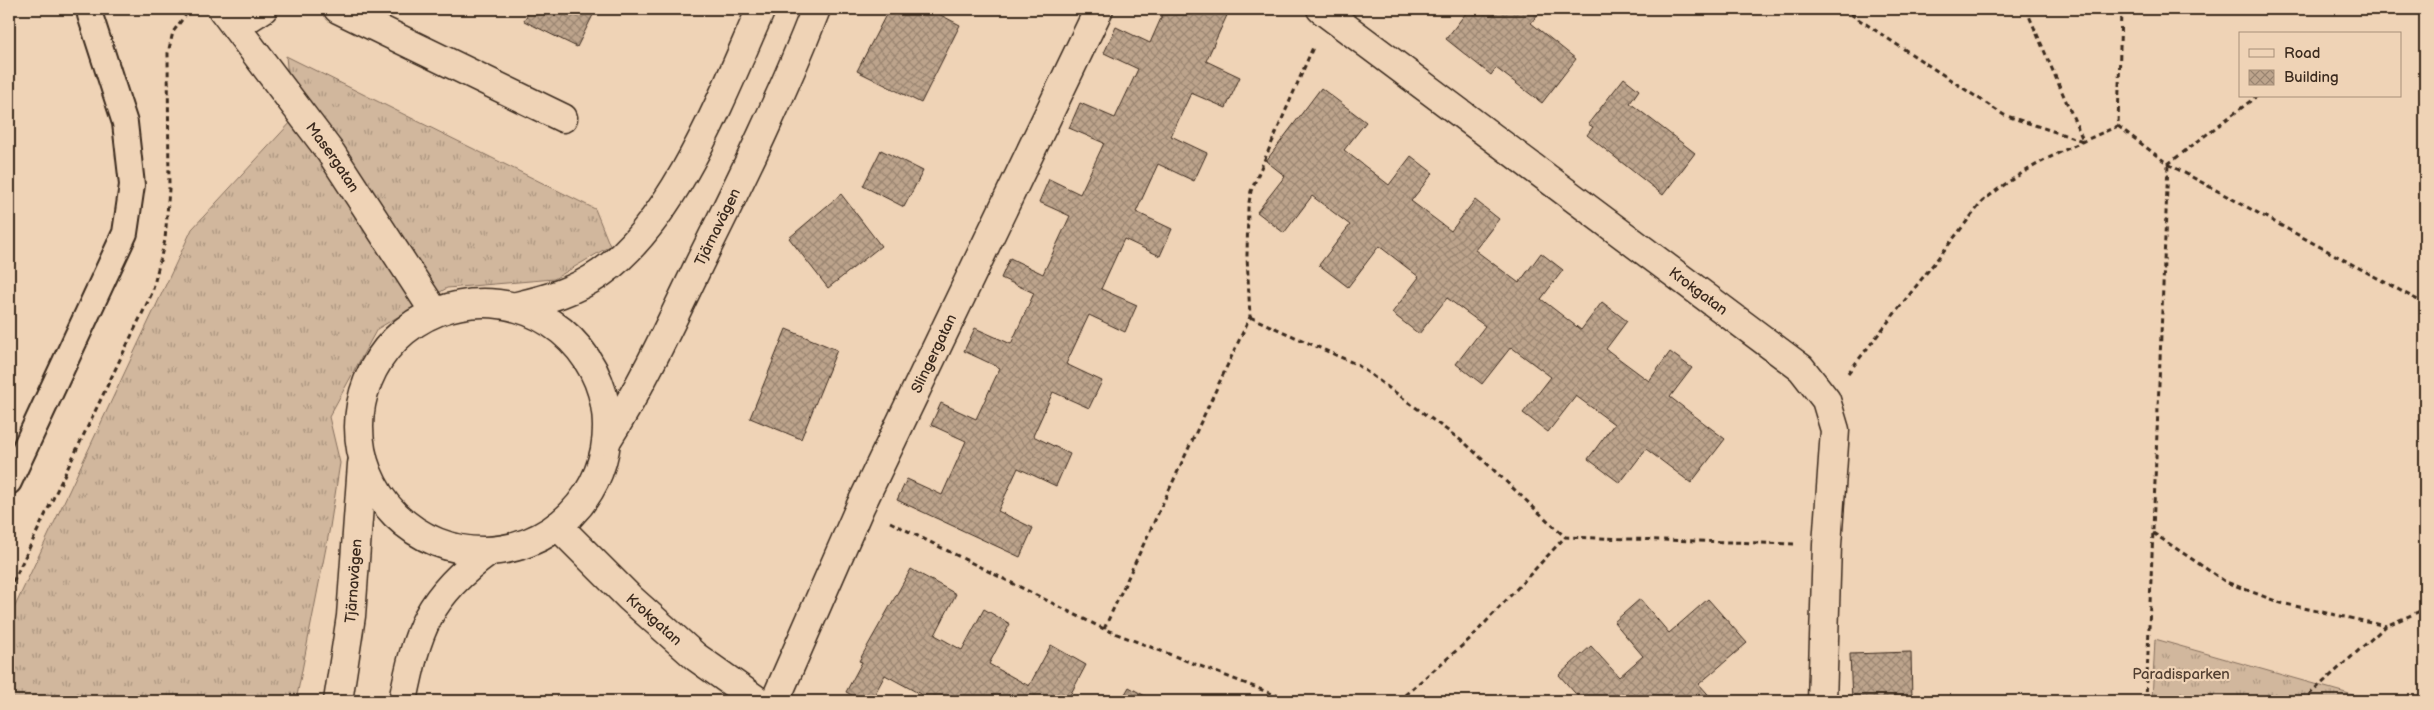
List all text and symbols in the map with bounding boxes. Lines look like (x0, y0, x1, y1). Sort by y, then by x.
legend (2239, 32, 2402, 98)
text: Road (2284, 44, 2320, 63)
text: Building (2284, 68, 2339, 87)
street label: Masergatan (301, 119, 363, 196)
street label: Tjärnavägen (691, 185, 745, 269)
street label: Krokgatan (1665, 263, 1731, 320)
street label: Slingergatan (907, 311, 961, 396)
street label: Tjärnavägen (341, 538, 367, 625)
street label: Krokgatan (622, 590, 686, 650)
park label: Paradisparken (2132, 665, 2230, 684)

